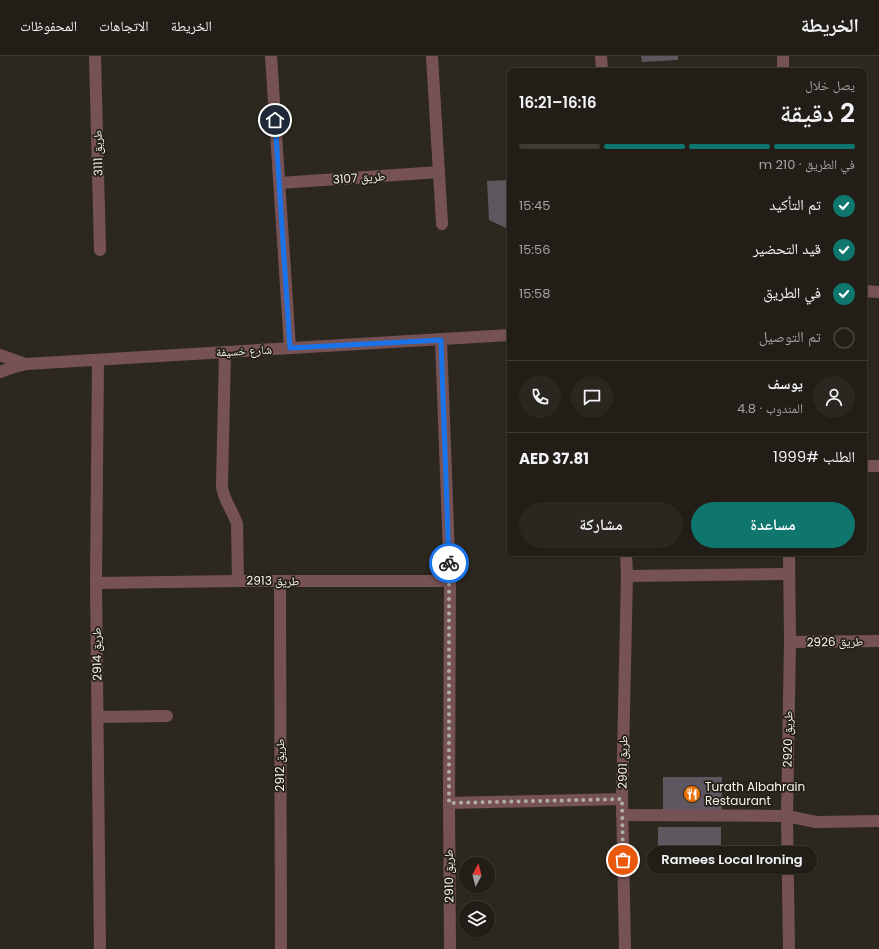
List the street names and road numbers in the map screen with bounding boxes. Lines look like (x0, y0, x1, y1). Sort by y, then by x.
street label: طريق 3111 (89, 130, 106, 176)
street label: طريق 3107 (332, 167, 386, 188)
street label: شارع خسيفة (216, 341, 272, 360)
street label: طريق 2913 (246, 572, 300, 589)
street label: طريق 2914 (88, 627, 105, 681)
street label: طريق 2926 (806, 633, 864, 650)
street label: طريق 2920 (779, 710, 796, 767)
street label: طريق 2901 (614, 735, 631, 789)
street label: طريق 2912 (271, 738, 288, 792)
street label: طريق 2910 (440, 849, 457, 903)

